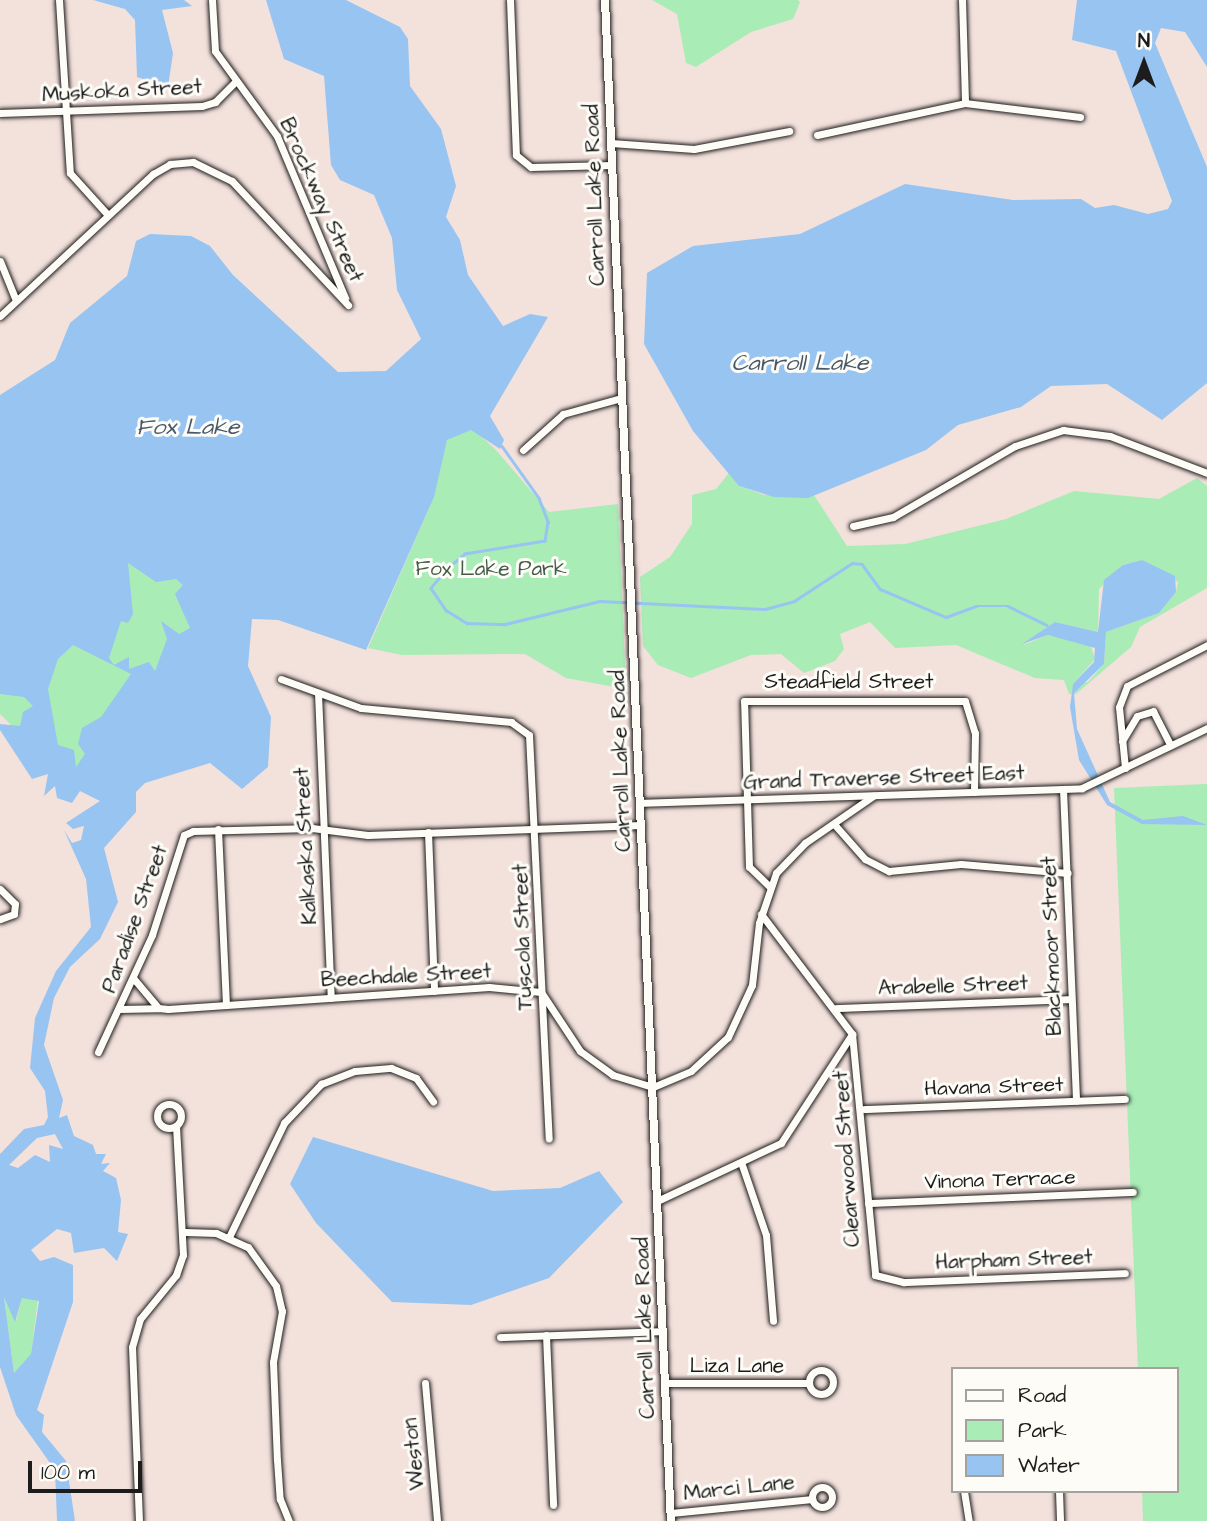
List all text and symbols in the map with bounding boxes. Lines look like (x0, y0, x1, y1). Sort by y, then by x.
north arrow (1109, 28, 1179, 98)
text: N (1138, 28, 1150, 55)
street label: Muskoka Street (41, 74, 203, 108)
street label: Carroll Lake Road (579, 104, 611, 286)
street label: Brockway Street (274, 114, 368, 286)
water label: Carroll Lake (732, 349, 868, 377)
water label: Fox Lake (136, 413, 240, 441)
park label: Fox Lake Park (415, 556, 567, 582)
street label: Steadfield Street (764, 669, 934, 695)
street label: Carroll Lake Road (605, 670, 637, 852)
street label: Grand Traverse Street East (743, 760, 1025, 796)
street label: Kalkaska Street (289, 767, 323, 925)
street label: Paradise Street (97, 842, 173, 996)
street label: Blackmoor Street (1036, 856, 1068, 1036)
street label: Tuscola Street (508, 863, 538, 1011)
street label: Beechdale Street (320, 959, 492, 993)
street label: Arabelle Street (878, 971, 1028, 1001)
street label: Clearwood Street (828, 1070, 866, 1248)
street label: Havana Street (924, 1072, 1064, 1102)
street label: Vinona Terrace (924, 1165, 1076, 1195)
street label: Carroll Lake Road (629, 1237, 661, 1419)
street label: Harpham Street (935, 1245, 1093, 1275)
street label: Liza Lane (690, 1353, 784, 1379)
legend (951, 1367, 1179, 1493)
text: Road (1018, 1381, 1066, 1410)
text: Park (1018, 1416, 1067, 1445)
street label: Weston (398, 1417, 430, 1491)
scale bar (32, 1448, 145, 1492)
text: Water (1018, 1451, 1080, 1480)
text: 100 m (41, 1458, 95, 1487)
street label: Marci Lane (682, 1470, 796, 1506)

